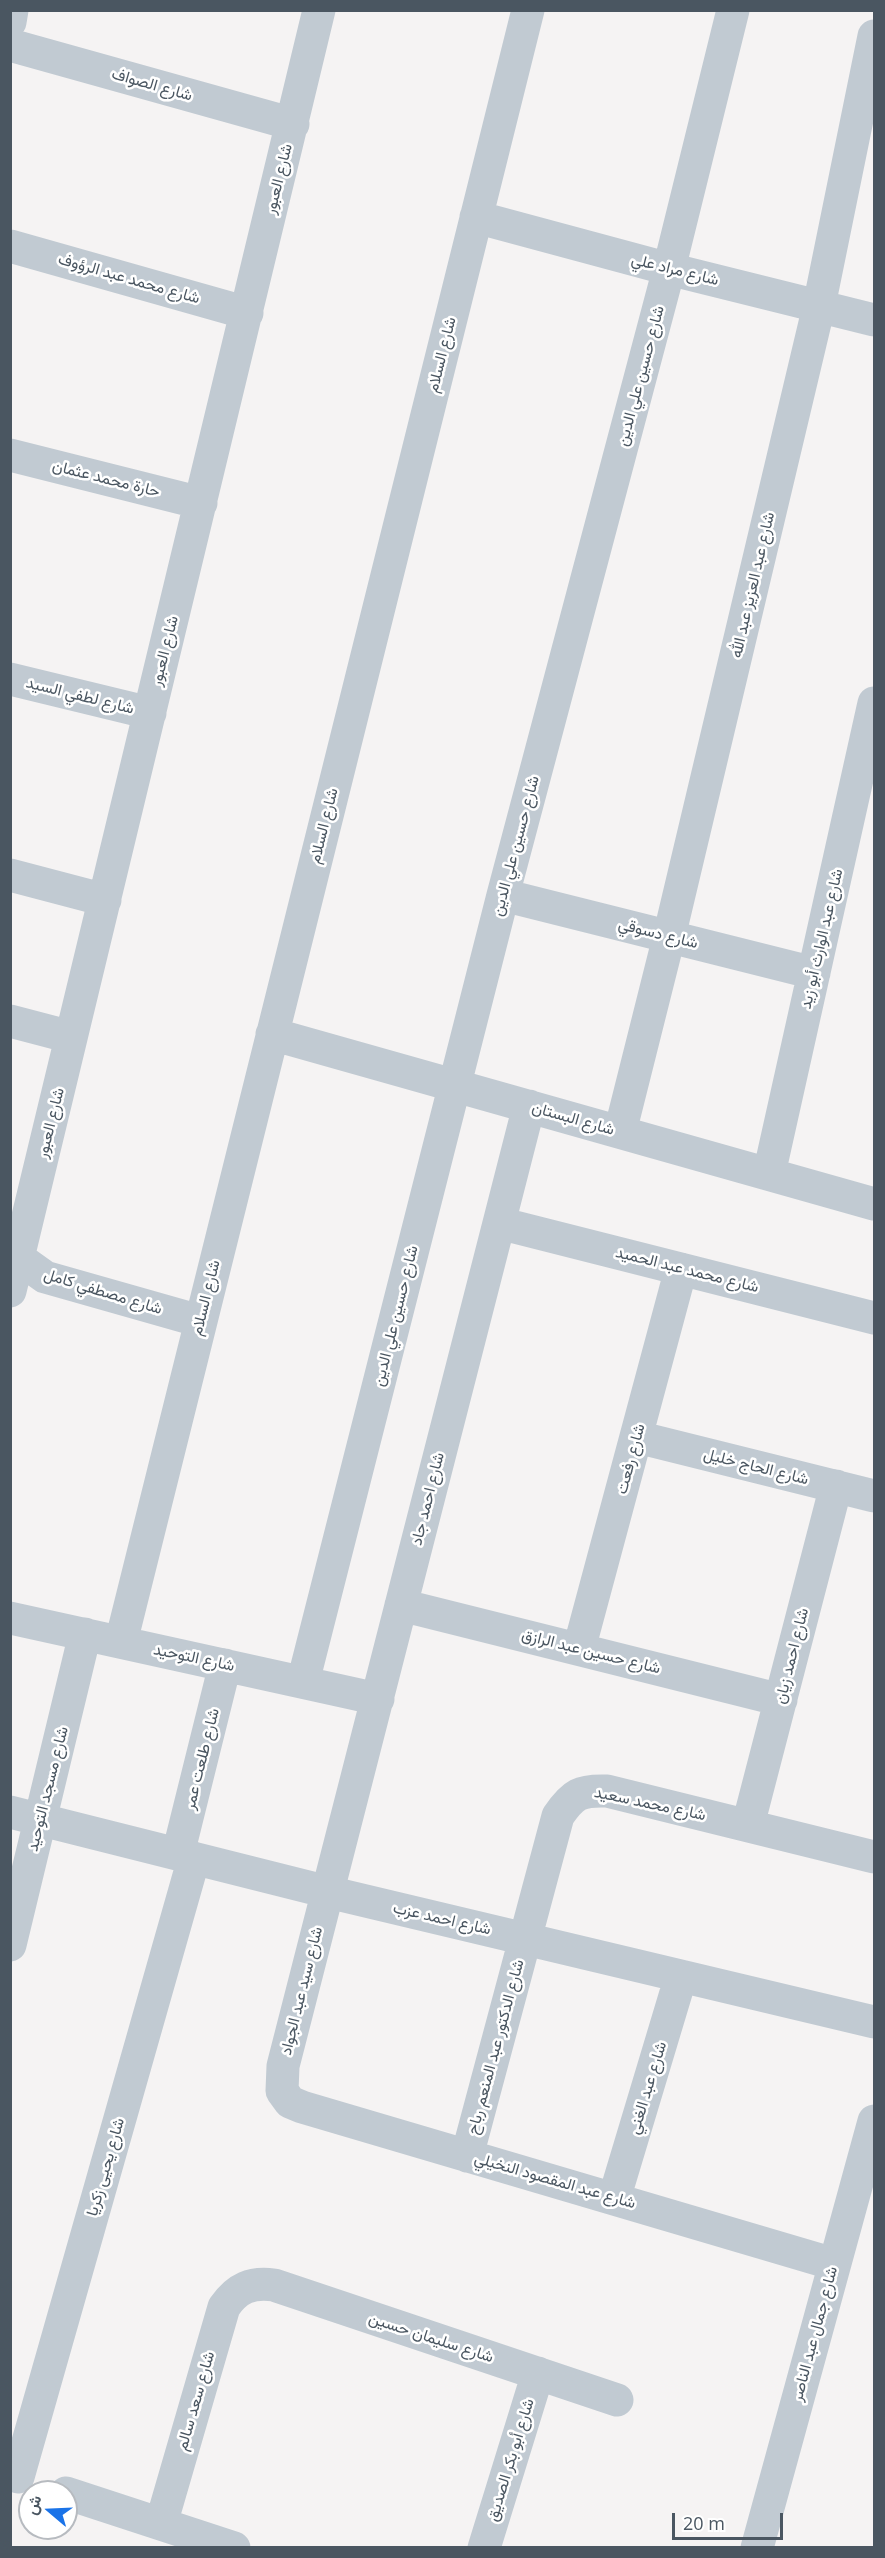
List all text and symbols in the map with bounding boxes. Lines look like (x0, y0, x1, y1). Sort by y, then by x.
street label: شارع الصواف (109, 64, 195, 106)
street label: شارع العبور (261, 142, 297, 216)
street label: شارع محمد عبد الرؤوف (56, 250, 202, 308)
street label: شارع مراد علي (629, 250, 721, 290)
street label: شارع حسين علي الدين (613, 304, 669, 448)
street label: شارع السلام (423, 315, 461, 395)
street label: حارة محمد عثمان (50, 456, 162, 502)
street label: شارع عبد العزيز عبد الله (727, 510, 779, 660)
street label: شارع العبور (147, 614, 183, 688)
street label: شارع لطفي السيد (24, 673, 136, 719)
street label: شارع حسين علي الدين (488, 774, 544, 918)
street label: شارع السلام (305, 786, 343, 866)
street label: شارع عبد الوارث أبو زيد (797, 867, 847, 1011)
street label: شارع دسوقي (616, 915, 700, 953)
street label: شارع العبور (33, 1086, 69, 1160)
street label: شارع البستان (530, 1098, 616, 1140)
street label: شارع محمد عبد الحميد (613, 1243, 761, 1297)
street label: شارع حسين علي الدين (369, 1244, 423, 1388)
street label: شارع السلام (187, 1258, 225, 1338)
street label: شارع مصطفي كامل (42, 1265, 164, 1319)
street label: شارع رفعت (612, 1422, 650, 1496)
street label: شارع الحاج خليل (702, 1445, 810, 1489)
street label: شارع احمد جاد (407, 1451, 449, 1547)
street label: شارع احمد زيان (771, 1606, 813, 1706)
street label: شارع حسين عبد الرازق (520, 1625, 662, 1679)
street label: شارع التوحيد (152, 1640, 236, 1676)
street label: شارع طلعت عمر (180, 1706, 224, 1812)
street label: شارع مسجد التوحيد (23, 1725, 73, 1853)
street label: شارع محمد سعيد (592, 1783, 708, 1825)
street label: شارع احمد عزب (391, 1898, 493, 1940)
street label: شارع سيد عبد الجواد (277, 1925, 327, 2057)
street label: شارع الدكتور عبد المنعم رباح (463, 1958, 529, 2136)
street label: شارع عبد الغني (625, 2039, 671, 2137)
street label: شارع يحيى زكريا (83, 2116, 129, 2218)
street label: شارع عبد المقصود النخيلي (472, 2149, 638, 2213)
street label: شارع جمال عبد الناصر (788, 2264, 842, 2404)
street label: شارع سليمان حسين (366, 2309, 496, 2367)
street label: شارع سعد سالم (173, 2349, 219, 2453)
street label: شارع أبو بكر الصديق (483, 2396, 539, 2524)
north arrow (18, 2480, 78, 2540)
text: ش (19, 2492, 46, 2517)
scale bar (675, 2501, 786, 2539)
text: 20 m (683, 2511, 725, 2535)

